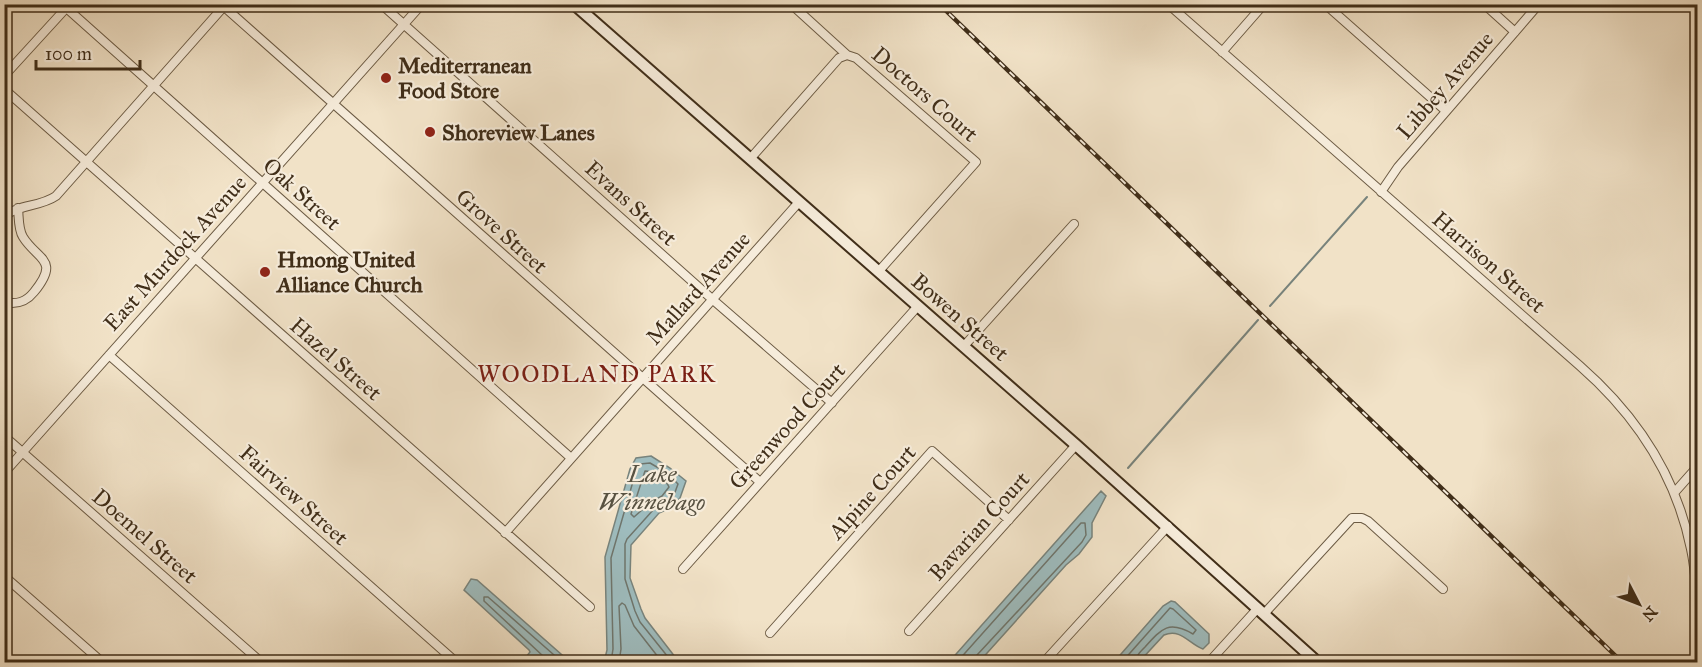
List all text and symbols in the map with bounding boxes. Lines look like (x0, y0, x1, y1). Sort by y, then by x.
street label: Libbey Avenue (1391, 26, 1499, 144)
scale bar (36, 33, 140, 71)
street label: Doctors Court (866, 41, 984, 148)
text: 100 m (45, 43, 92, 65)
place label: Mediterranean Food Store (398, 52, 532, 104)
marker: Mediterranean Food Store (379, 71, 393, 85)
place label: Shoreview Lanes (442, 119, 595, 146)
marker: Shoreview Lanes (423, 125, 437, 139)
street label: Oak Street (257, 152, 347, 236)
street label: Evans Street (579, 155, 683, 251)
street label: East Murdock Avenue (98, 169, 252, 337)
street label: Grove Street (451, 183, 554, 279)
street label: Harrison Street (1427, 205, 1551, 319)
street label: Mallard Avenue (640, 226, 756, 350)
place label: Hmong United Alliance Church (275, 246, 423, 298)
marker: Hmong United Alliance Church (258, 265, 272, 279)
street label: Bowen Street (906, 267, 1014, 367)
street label: Hazel Street (284, 312, 388, 406)
street label: Greenwood Court (723, 357, 851, 495)
district label: WOODLAND PARK (477, 359, 717, 389)
street label: Fairview Street (234, 439, 354, 551)
street label: Alpine Court (822, 439, 922, 545)
water label: Lake Winnebago (599, 459, 705, 517)
street label: Bavarian Court (923, 466, 1035, 586)
street label: Doemel Street (87, 483, 203, 589)
north arrow (1609, 574, 1669, 634)
text: N (1638, 602, 1661, 625)

